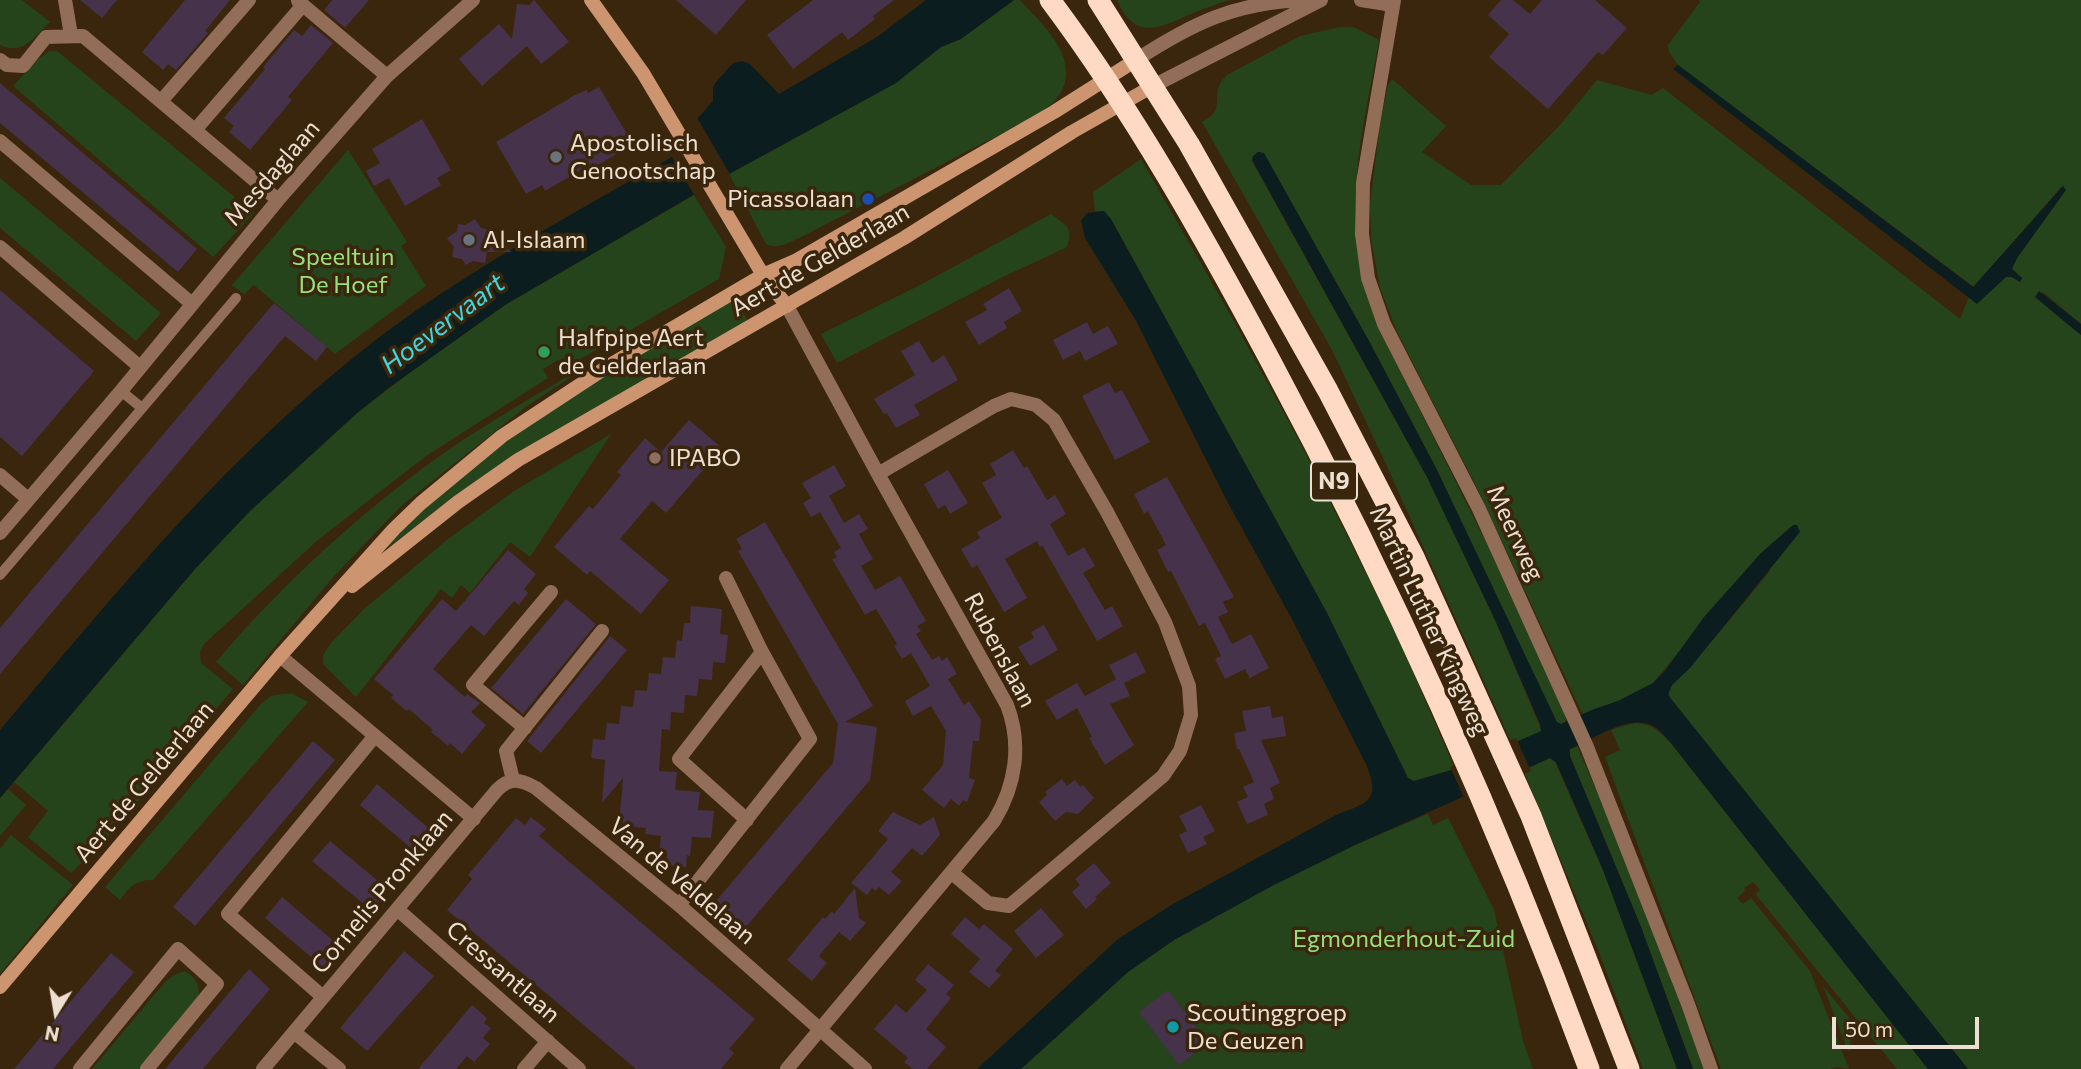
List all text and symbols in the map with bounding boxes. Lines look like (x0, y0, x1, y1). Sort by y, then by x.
street label: Mesdaglaan (218, 114, 326, 232)
place label: Apostolisch Genootschap (570, 129, 716, 185)
marker: Apostolisch Genootschap (548, 149, 564, 165)
place label: Picassolaan (727, 185, 854, 213)
marker: Picassolaan (860, 191, 876, 207)
street label: Aert de Gelderlaan (726, 197, 914, 323)
place label: Al-Islaam (483, 226, 586, 254)
marker: Al-Islaam (461, 232, 477, 248)
park label: Speeltuin De Hoef (292, 243, 394, 299)
water label: Hoevervaart (375, 267, 511, 381)
place label: Halfpipe Aert de Gelderlaan (558, 324, 707, 380)
marker: Halfpipe Aert de Gelderlaan (536, 344, 552, 360)
place label: IPABO (669, 444, 741, 472)
marker: IPABO (647, 450, 663, 466)
road number: N9 (1311, 461, 1357, 500)
street label: Meerweg (1480, 481, 1550, 585)
street label: Martin Luther Kingweg (1363, 501, 1495, 741)
street label: Rubenslaan (958, 588, 1042, 712)
street label: Aert de Gelderlaan (68, 696, 220, 868)
street label: Cornelis Pronklaan (305, 804, 459, 980)
street label: Van de Veldelaan (603, 811, 761, 951)
street label: Cressantlaan (440, 915, 566, 1029)
park label: Egmonderhout-Zuid (1293, 925, 1515, 953)
north arrow (21, 978, 91, 1048)
place label: Scoutinggroep De Geuzen (1187, 999, 1347, 1055)
scale bar (1836, 1002, 1983, 1046)
text: 50 m (1845, 1016, 1893, 1041)
marker: Scoutinggroep De Geuzen (1165, 1019, 1181, 1035)
text: N (43, 1021, 61, 1047)

